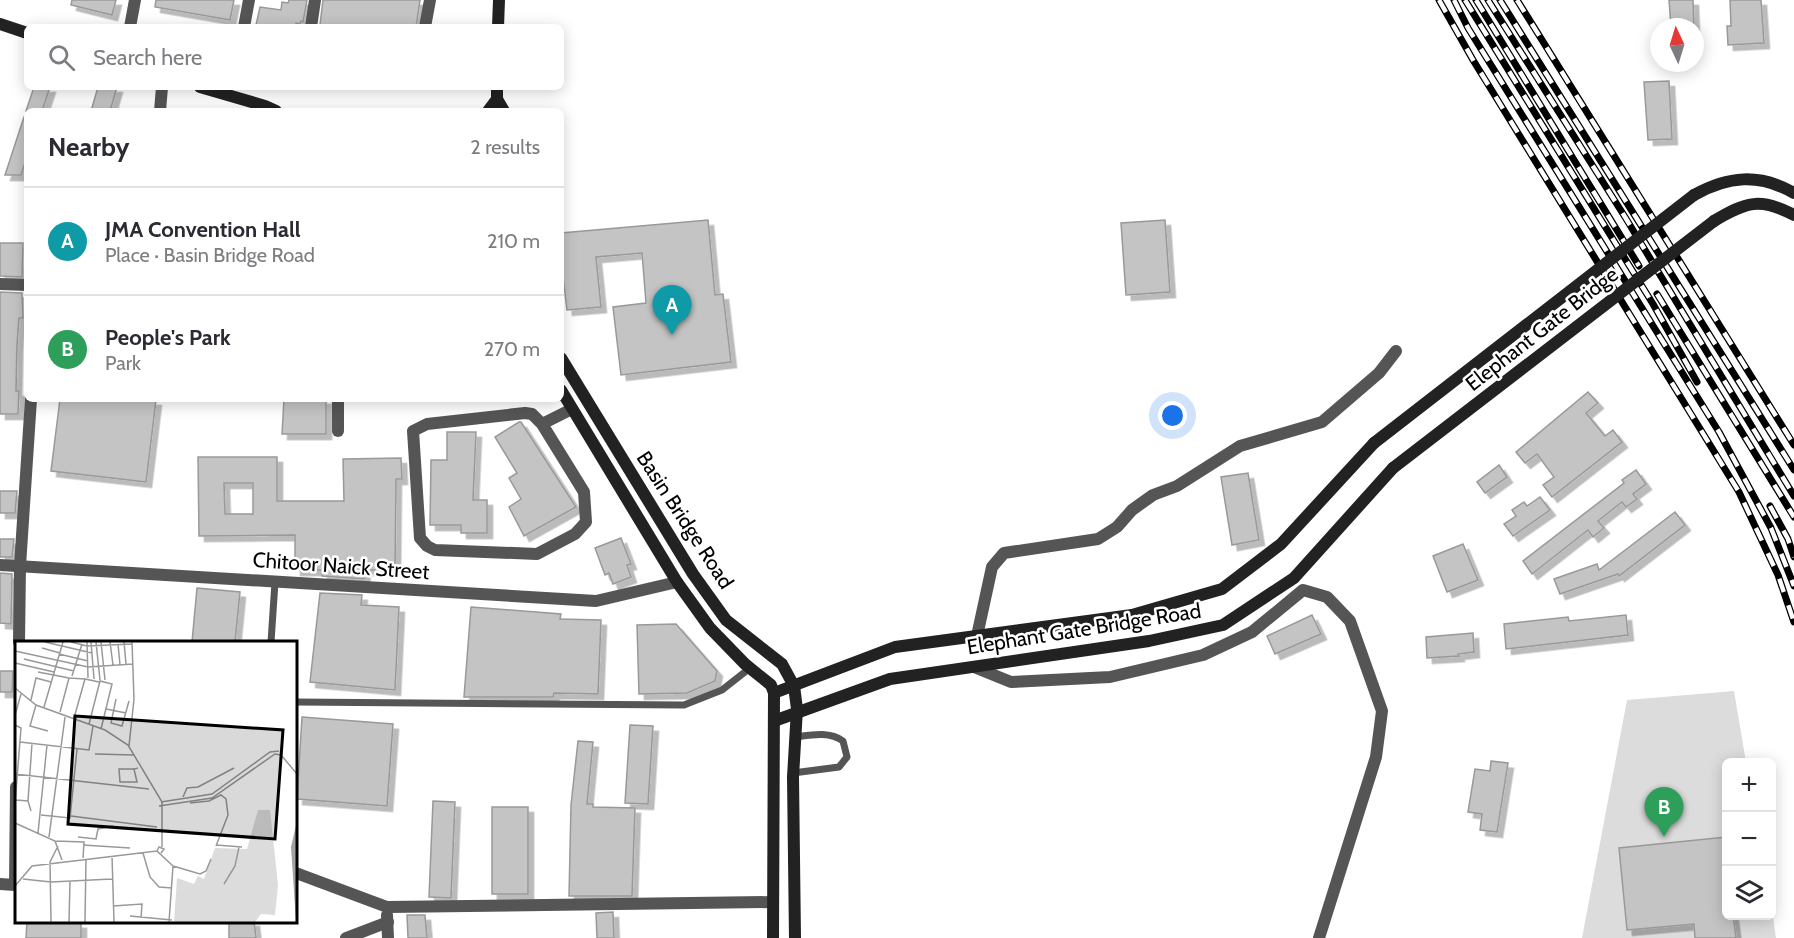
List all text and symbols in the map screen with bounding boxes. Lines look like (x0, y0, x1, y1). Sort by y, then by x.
north arrow (1650, 18, 1704, 72)
search box (24, 24, 564, 90)
icon: search (45, 41, 78, 74)
text: Search here (93, 44, 202, 71)
text: Nearby (48, 131, 129, 163)
text: 2 results (470, 135, 540, 159)
text: JMA Convention Hall (105, 216, 301, 243)
text: A (61, 229, 74, 253)
text: 210 m (487, 229, 540, 253)
text: Place · Basin Bridge Road (105, 243, 315, 267)
street label: Elephant Gate Bridge (1460, 261, 1623, 396)
pin: A (652, 286, 692, 335)
text: People's Park (105, 324, 231, 351)
text: B (61, 337, 74, 361)
text: 270 m (484, 337, 540, 361)
text: Park (105, 351, 141, 375)
your location (1158, 401, 1187, 430)
street label: Basin Bridge Road (632, 446, 739, 593)
street label: Chitoor Naick Street (252, 547, 430, 584)
street label: Elephant Gate Bridge Road (965, 598, 1203, 659)
inset map (15, 641, 297, 923)
map controls (1722, 758, 1776, 920)
button: + (1722, 758, 1776, 812)
pin: B (1644, 788, 1684, 837)
button: − (1722, 812, 1776, 866)
button: layers (1722, 866, 1776, 920)

